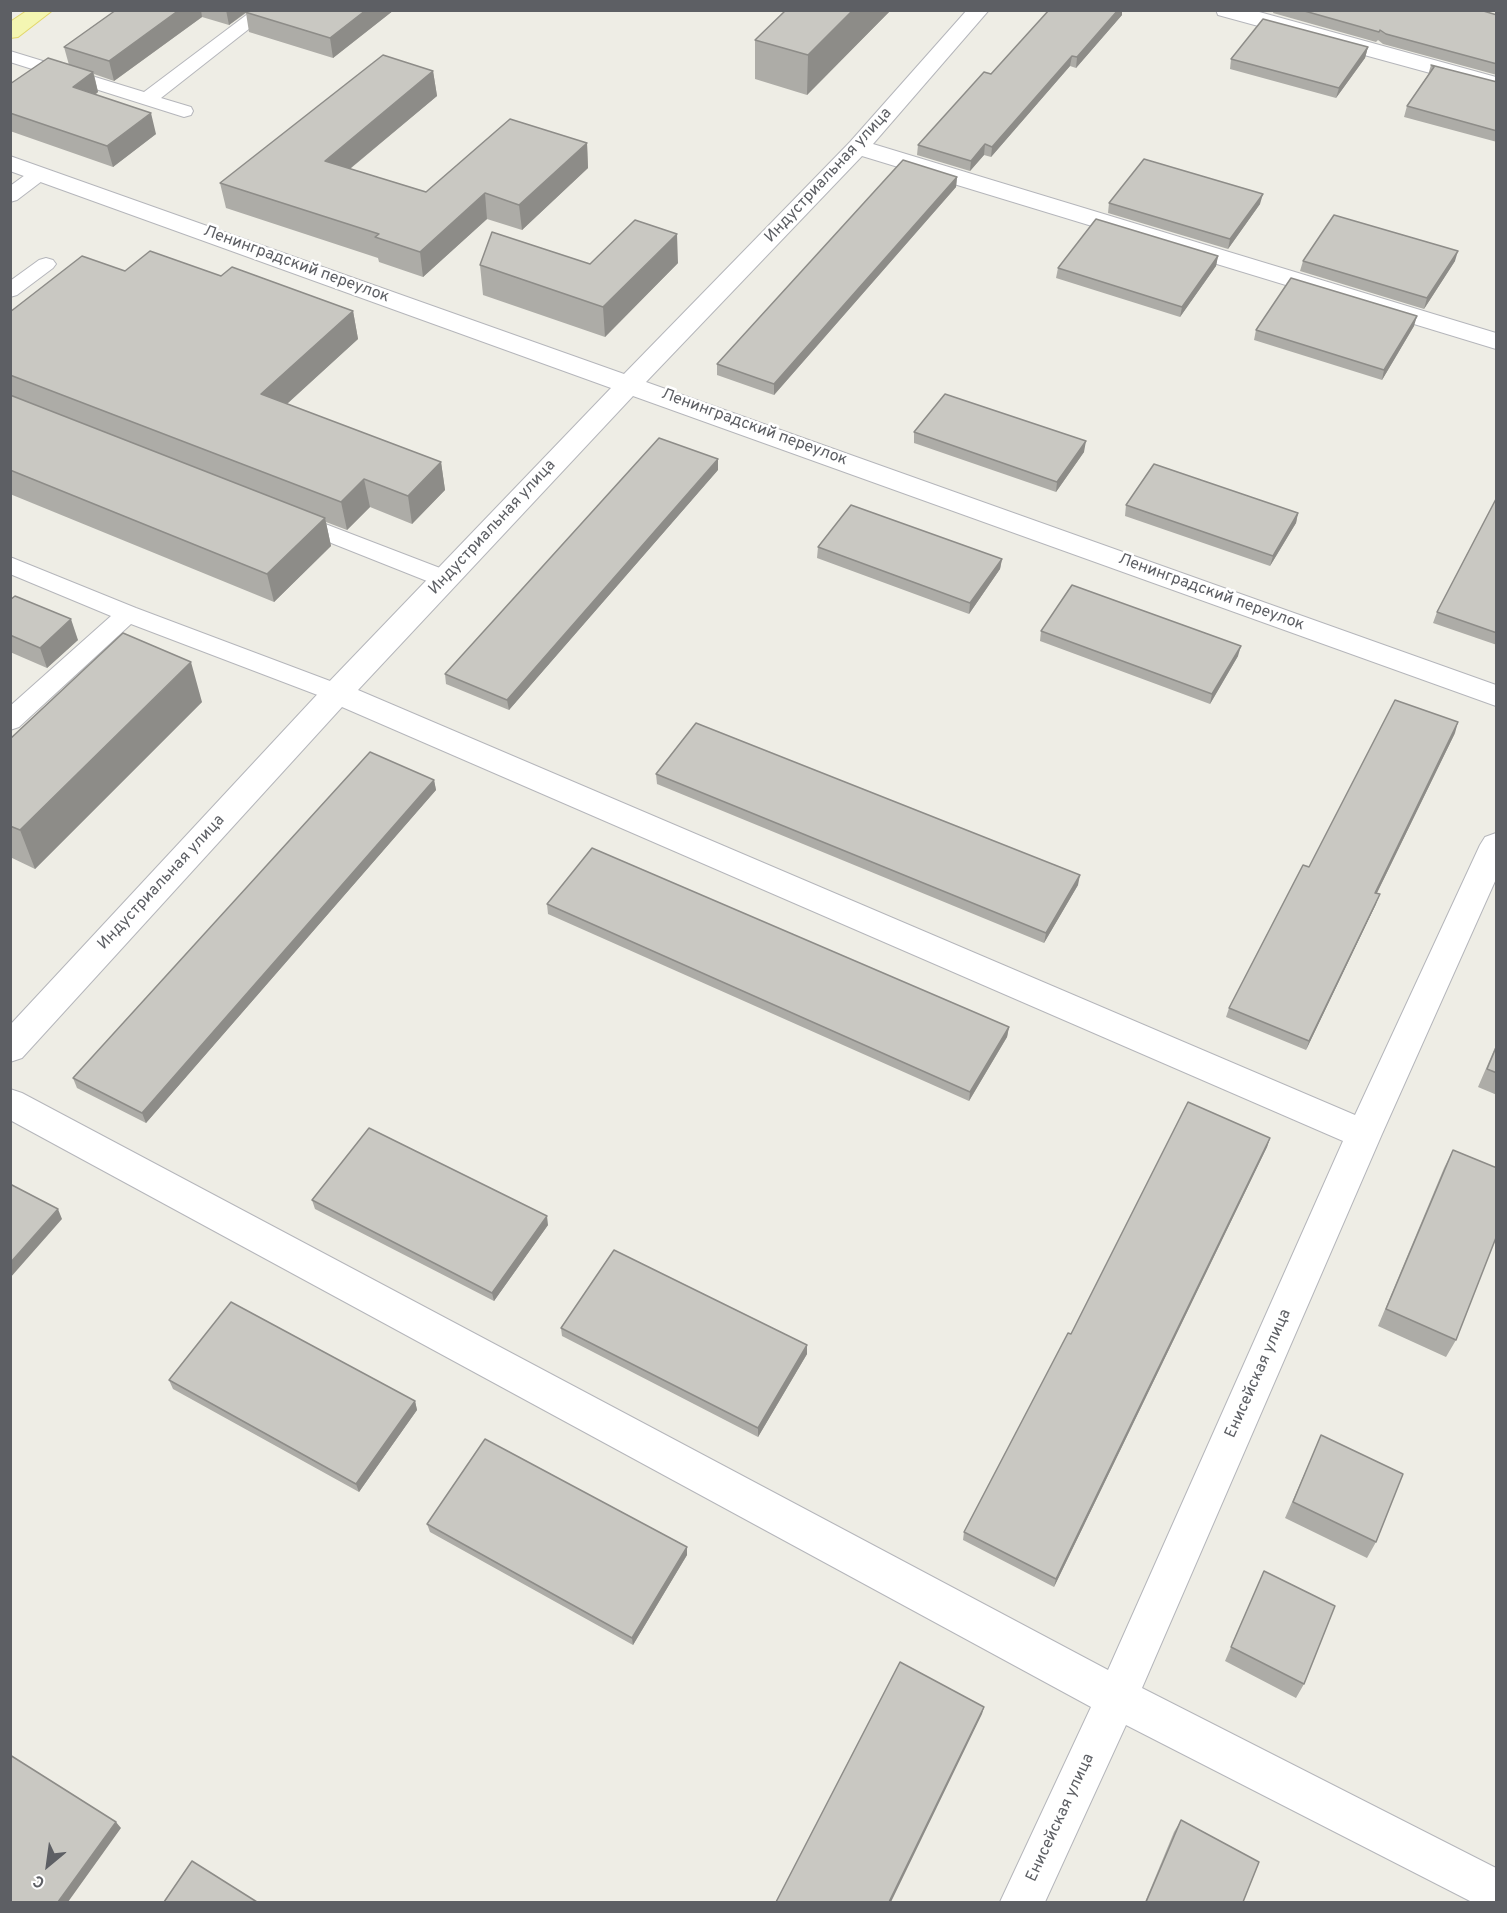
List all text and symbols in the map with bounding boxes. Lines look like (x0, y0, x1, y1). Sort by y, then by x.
street label: Индустриальная улица (761, 105, 897, 247)
street label: Ленинградский переулок (200, 222, 392, 308)
street label: Ленинградский переулок (658, 385, 850, 471)
street label: Индустриальная улица (425, 457, 561, 599)
street label: Ленинградский переулок (1115, 550, 1307, 636)
street label: Индустриальная улица (94, 812, 230, 954)
street label: Енисейская улица (1222, 1307, 1296, 1441)
street label: Енисейская улица (1023, 1751, 1099, 1885)
north arrow (18, 1835, 78, 1895)
text: С (30, 1870, 49, 1892)

